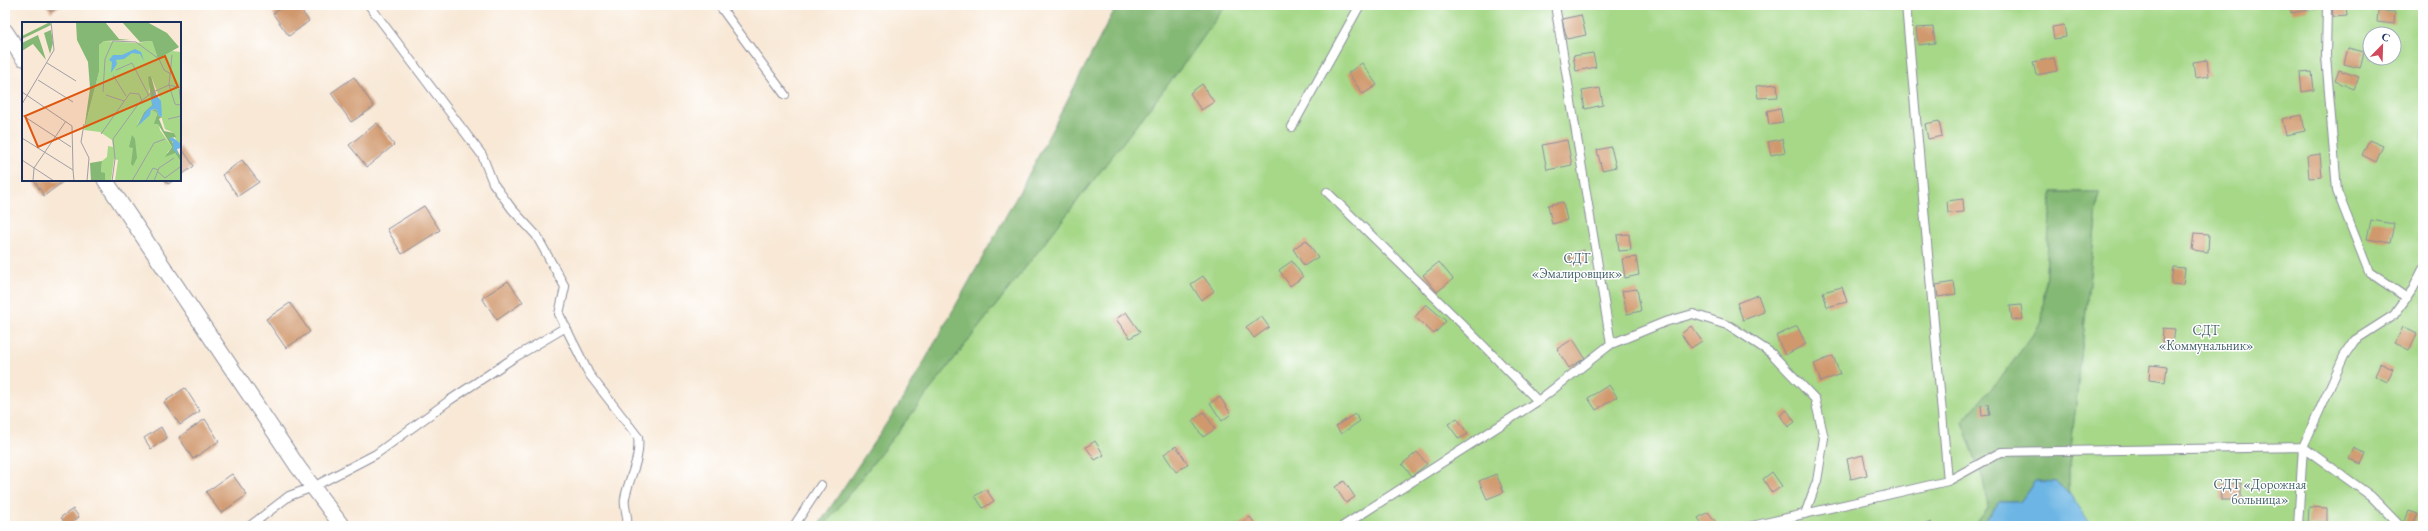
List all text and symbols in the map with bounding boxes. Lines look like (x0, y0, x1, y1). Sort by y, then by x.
inset map (22, 22, 181, 181)
north arrow (2362, 26, 2402, 66)
text: С (2380, 29, 2392, 45)
park label: СДТ «Эмалировщик» (1531, 250, 1623, 282)
park label: СДТ «Коммунальник» (2158, 322, 2254, 354)
park label: СДТ «Дорожная больница» (2214, 476, 2307, 508)

